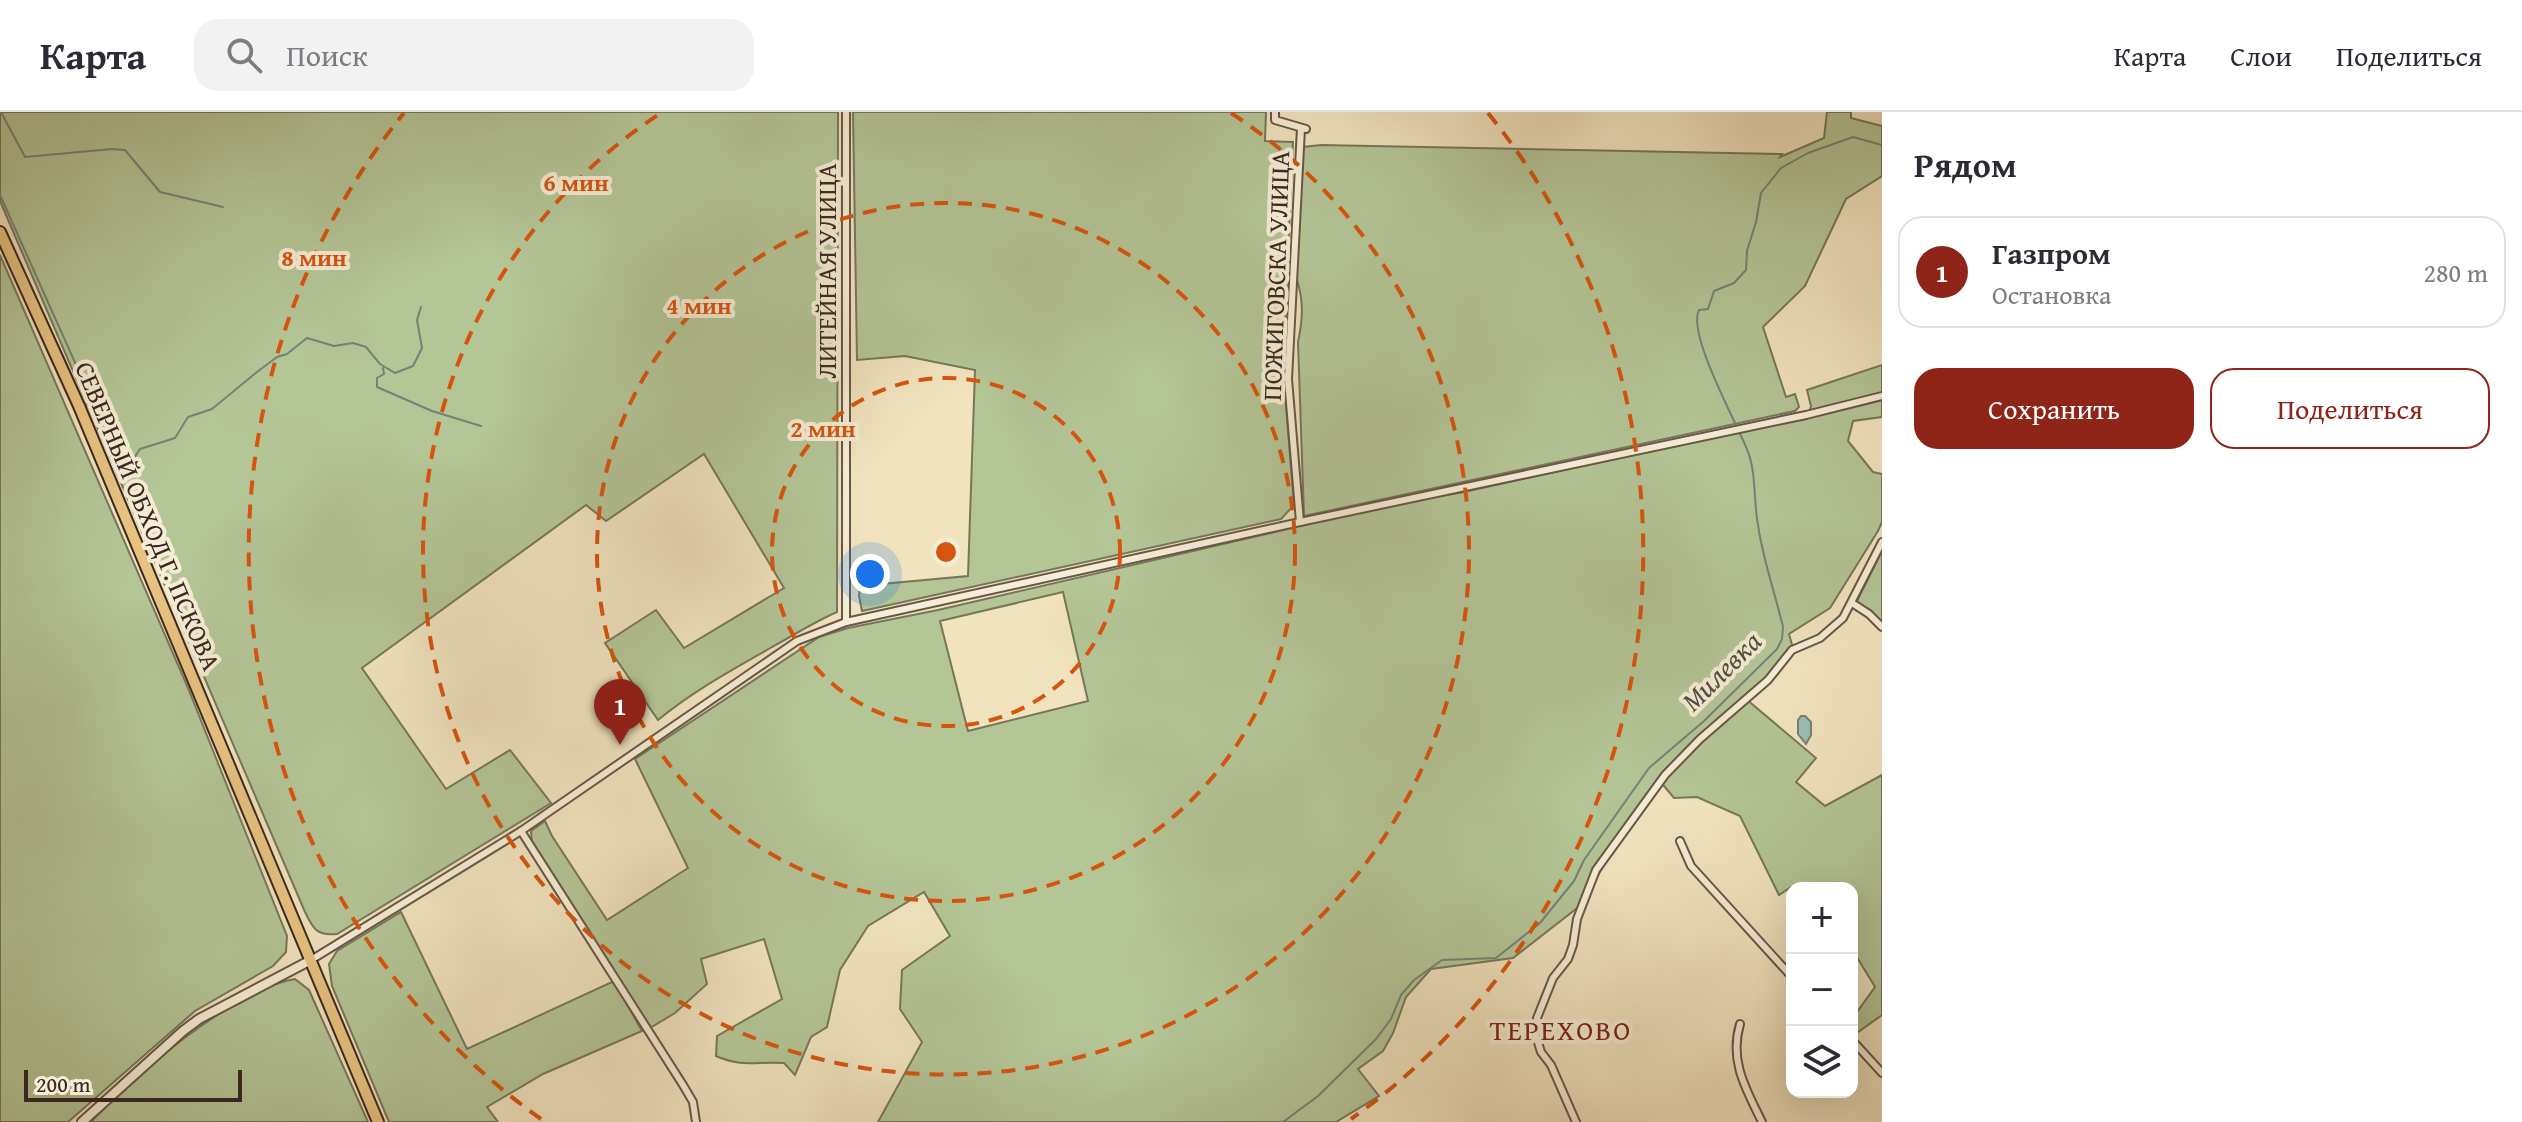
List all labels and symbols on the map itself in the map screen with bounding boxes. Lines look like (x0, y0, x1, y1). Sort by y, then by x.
street label: ПОЖИГОВСКА УЛИЦА (1252, 150, 1299, 402)
street label: ЛИТЕЙНАЯ УЛИЦА (807, 163, 846, 379)
text: 6 мин (543, 165, 609, 200)
text: 8 мин (281, 240, 347, 275)
text: 4 мин (666, 288, 732, 323)
street label: СЕВЕРНЫЙ ОБХОД Г. ПСКОВА (66, 355, 231, 677)
text: 2 мин (790, 411, 856, 446)
centre of rings (932, 538, 960, 566)
your location (850, 554, 890, 594)
water label: Милевка (1671, 621, 1770, 720)
pin: 1 (594, 679, 646, 745)
district label: ТЕРЕХОВО (1490, 1009, 1632, 1050)
scale bar (24, 1066, 242, 1102)

